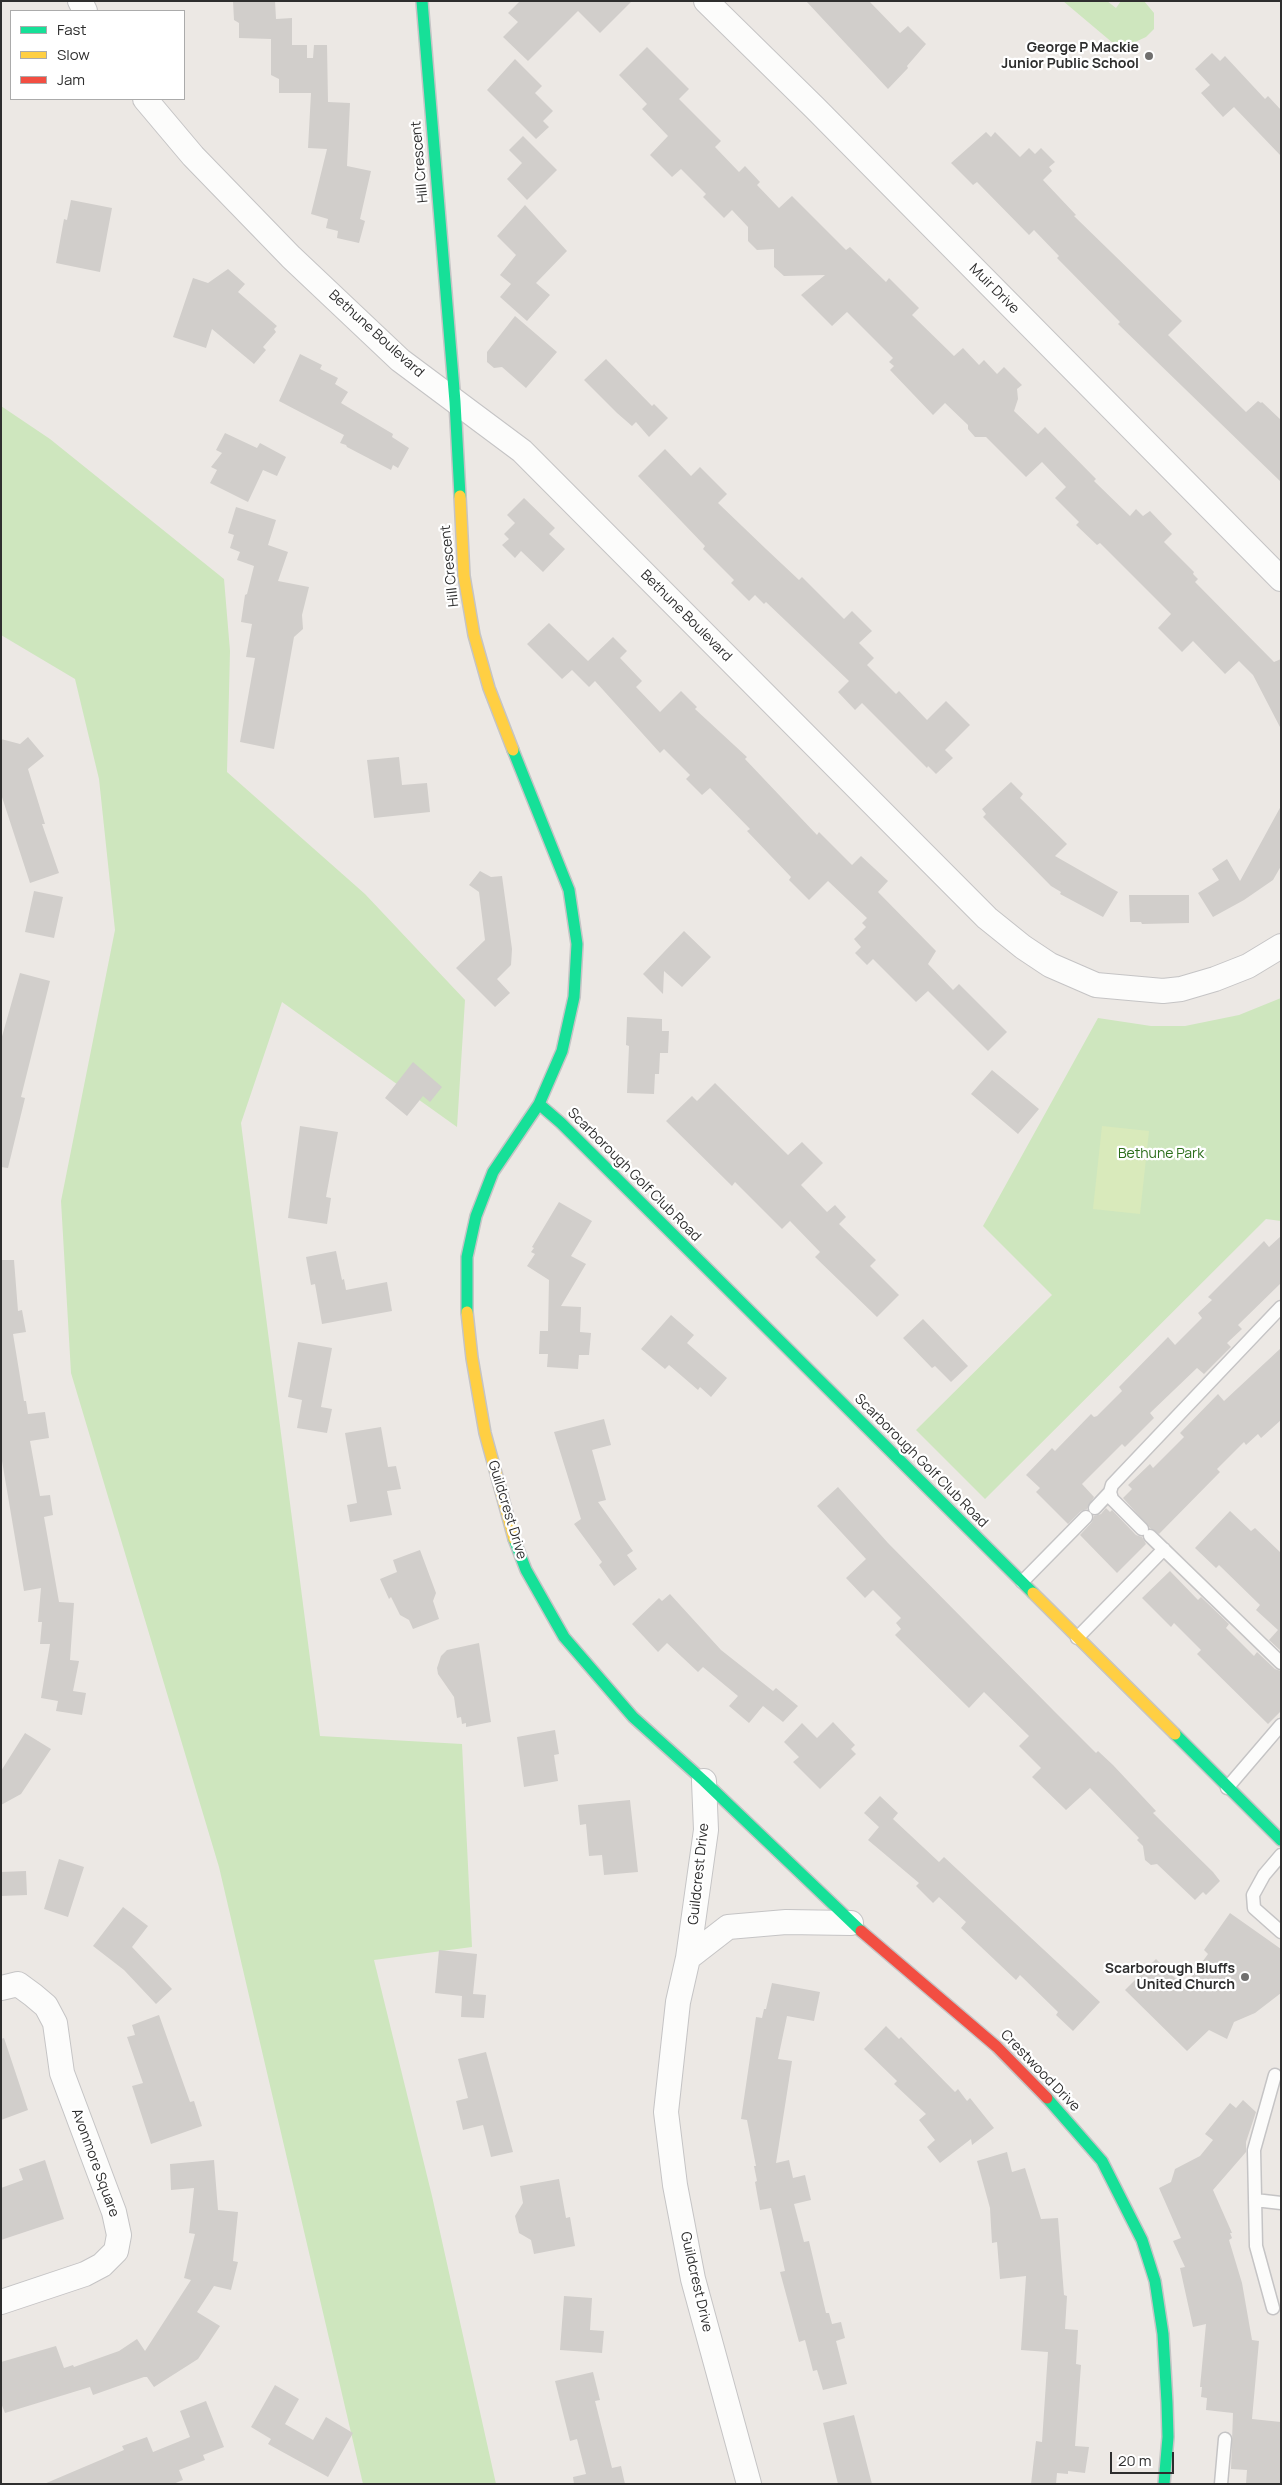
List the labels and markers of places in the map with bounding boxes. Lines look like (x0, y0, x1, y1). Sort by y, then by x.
place label: George P Mackie Junior Public School (1001, 40, 1139, 72)
marker: George P Mackie Junior Public School (1143, 50, 1155, 62)
place label: Scarborough Bluffs United Church (1105, 1961, 1235, 1994)
marker: Scarborough Bluffs United Church (1239, 1971, 1251, 1983)

